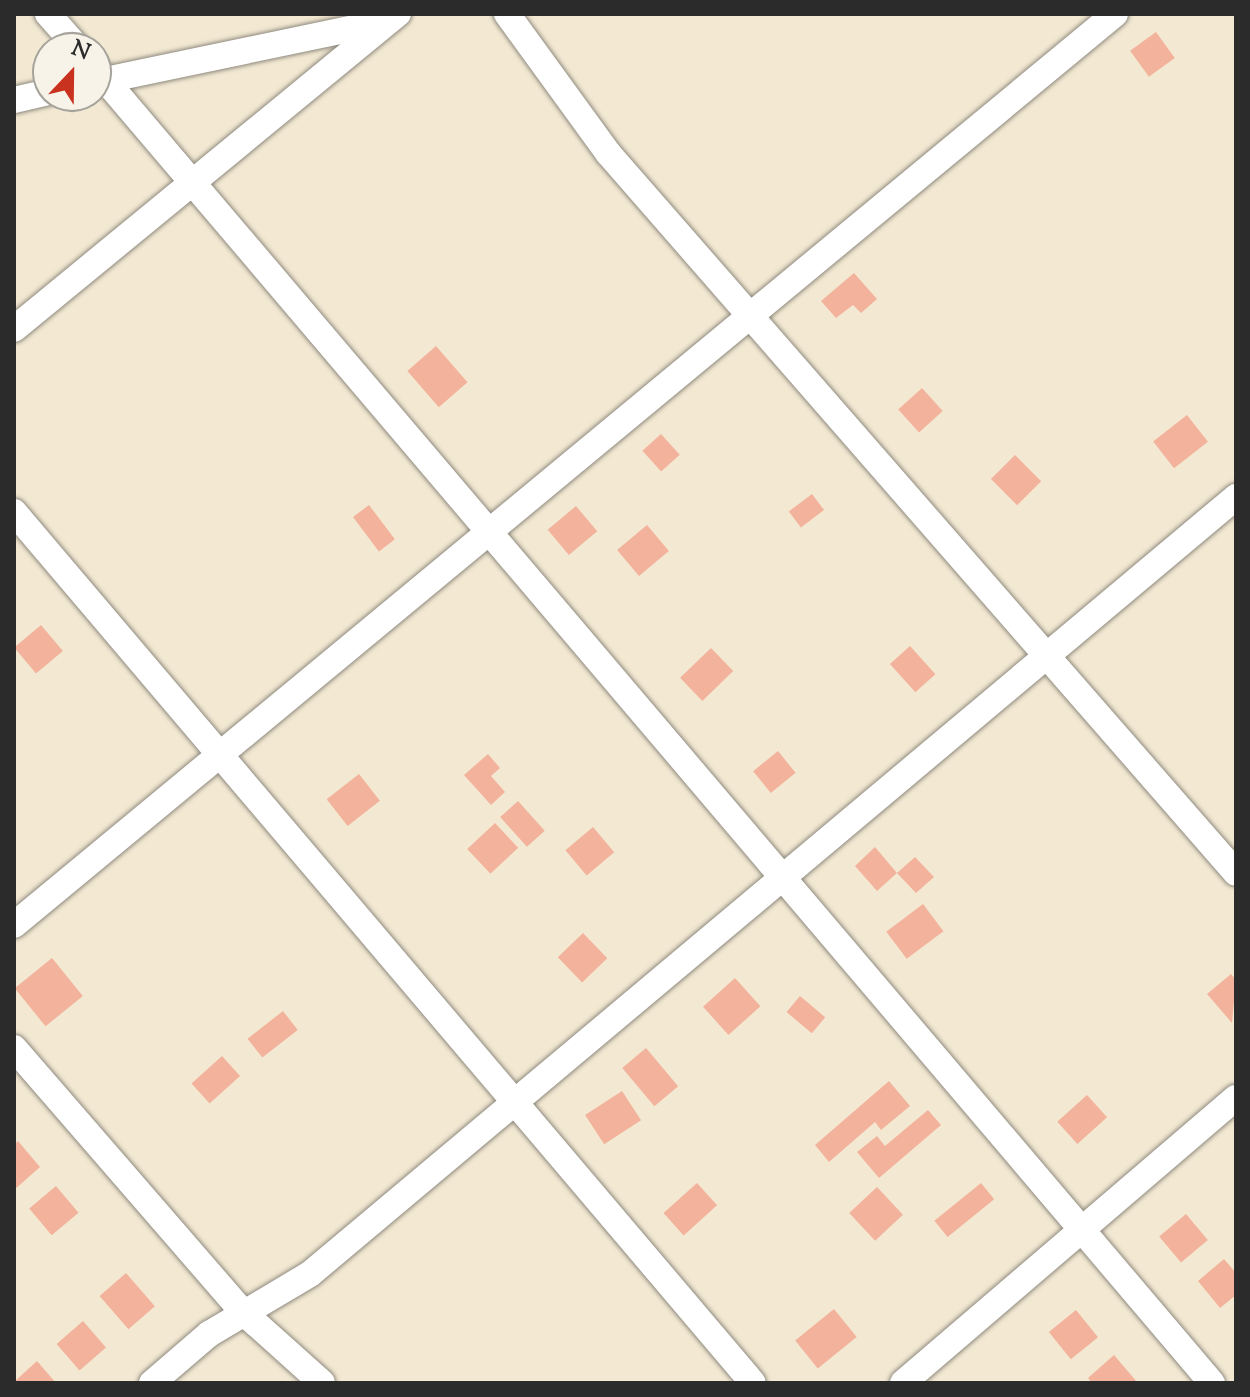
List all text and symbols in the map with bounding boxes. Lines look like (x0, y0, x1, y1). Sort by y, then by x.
north arrow (32, 32, 112, 112)
text: N (66, 33, 94, 70)

